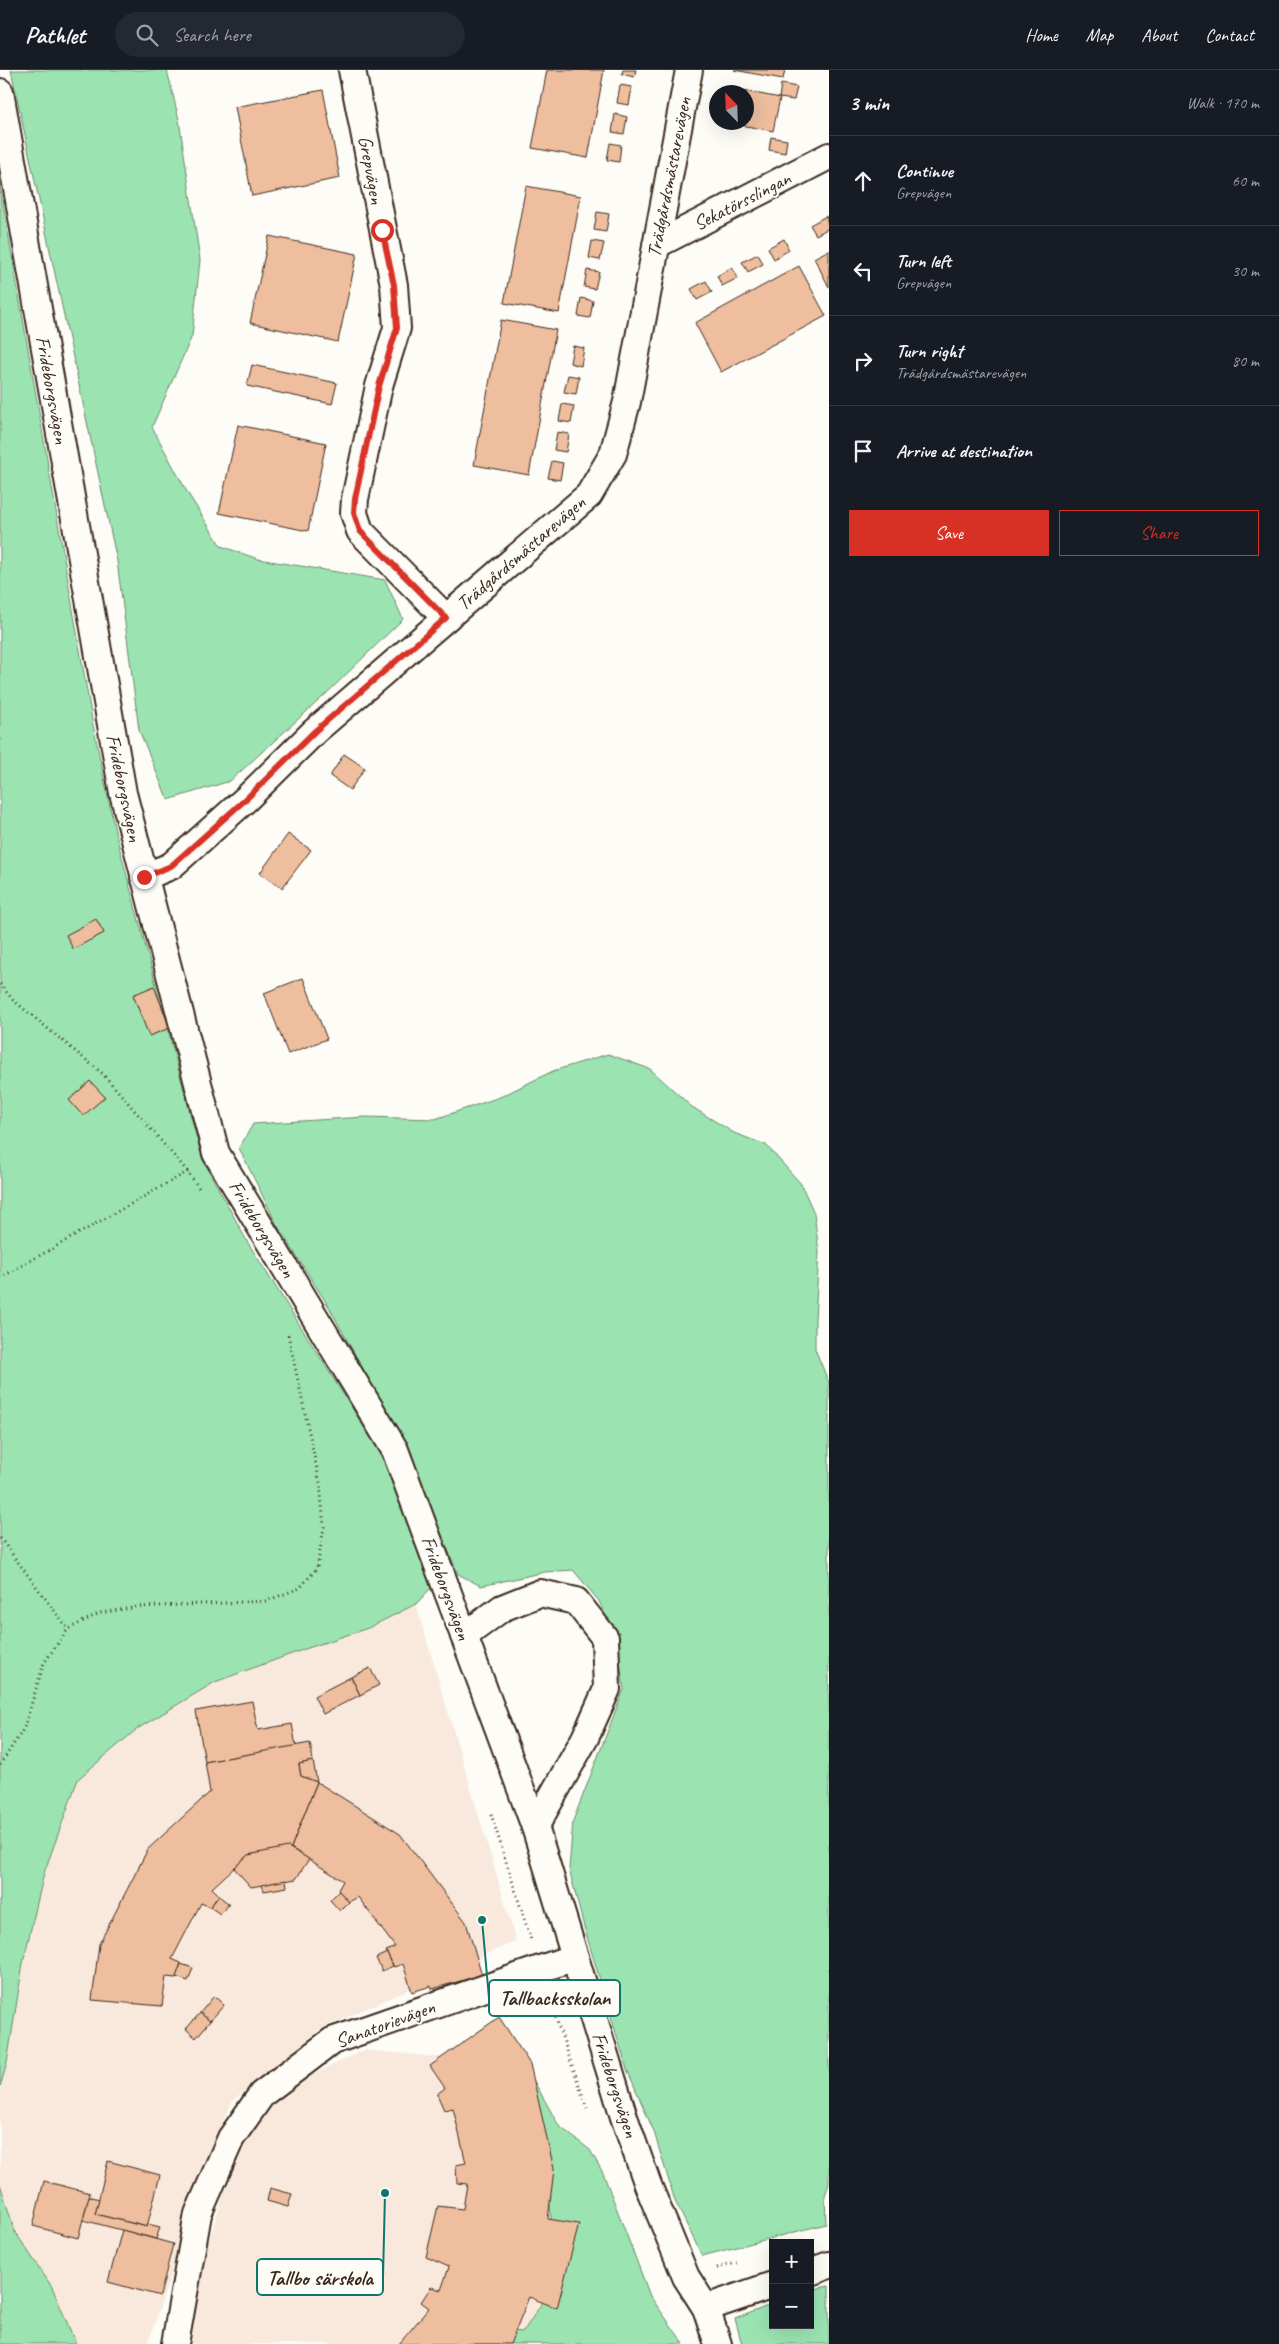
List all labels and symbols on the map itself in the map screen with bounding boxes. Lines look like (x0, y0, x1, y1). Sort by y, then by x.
north arrow (709, 85, 754, 130)
street label: Trädgårdsmästarevägen (641, 94, 697, 259)
street label: Grepvägen (353, 134, 389, 207)
street label: Sekatörsslingan (689, 165, 796, 236)
route start (371, 219, 394, 242)
street label: Frideborgsvägen (30, 334, 74, 447)
street label: Trädgårdsmästarevägen (451, 489, 591, 616)
street label: Frideborgsvägen (100, 732, 148, 845)
route end (133, 866, 156, 889)
street label: Frideborgsvägen (223, 1176, 301, 1283)
street label: Frideborgsvägen (416, 1532, 477, 1644)
callout: Tallbacksskolan (489, 1980, 620, 2016)
text: Tallbacksskolan (500, 1985, 612, 2011)
street label: Sanatorievägen (332, 1994, 439, 2054)
street label: Frideborgsvägen (586, 2029, 644, 2142)
callout: Tallbo särskola (257, 2259, 383, 2295)
text: Tallbo särskola (267, 2265, 374, 2291)

